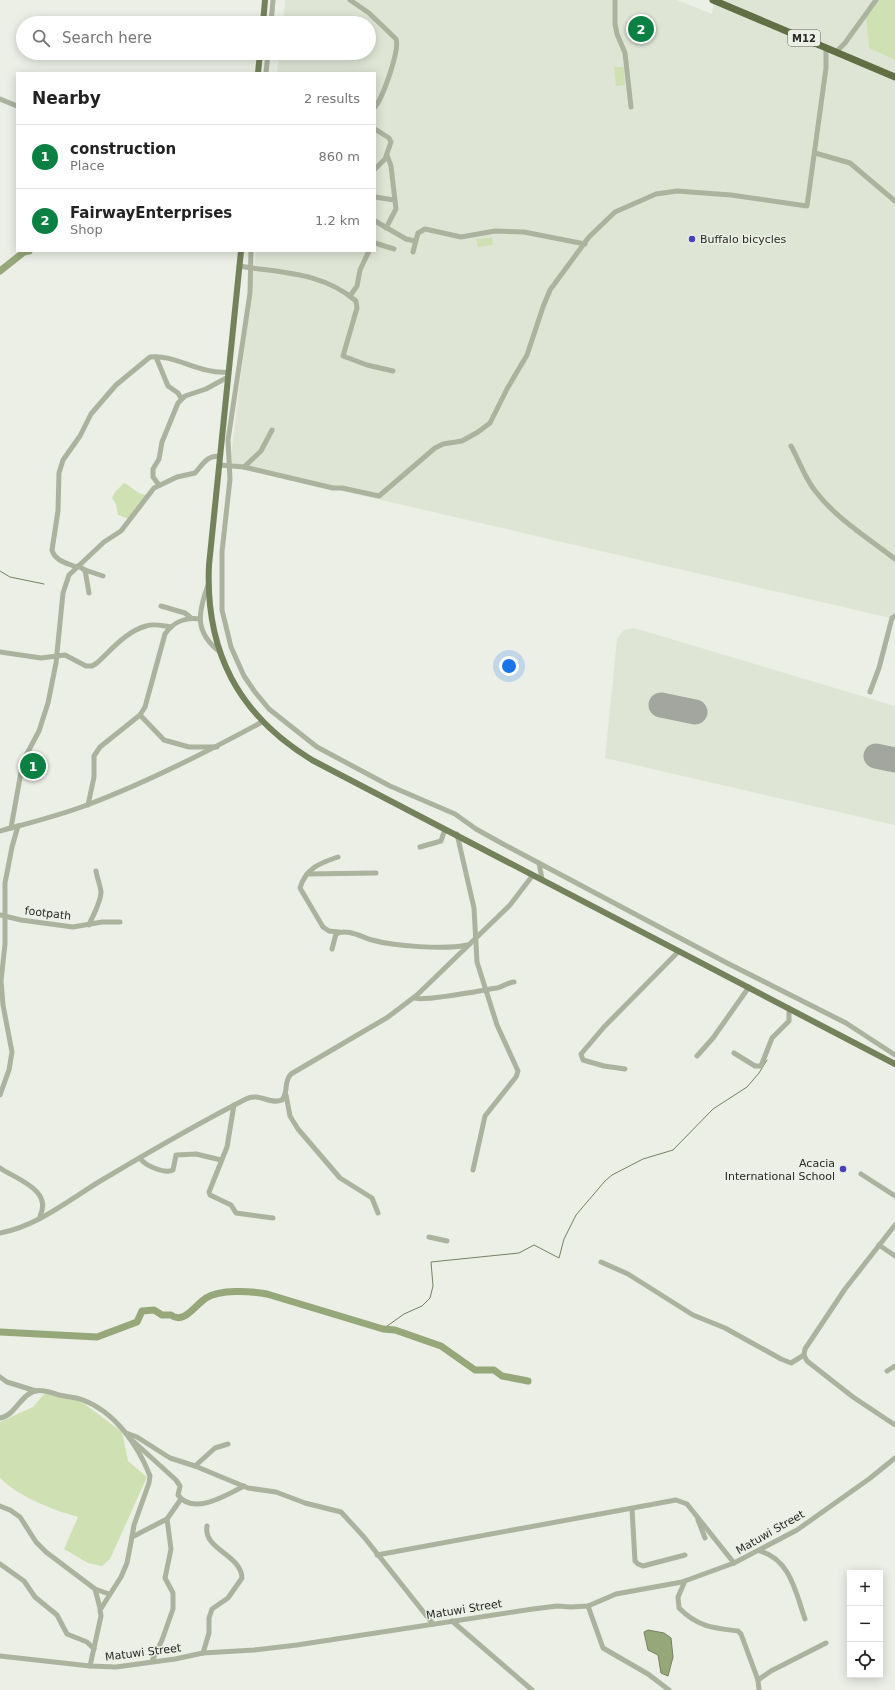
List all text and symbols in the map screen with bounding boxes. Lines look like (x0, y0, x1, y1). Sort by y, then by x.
pin: 2 (628, 14, 654, 44)
search box (16, 16, 376, 60)
icon: search (30, 27, 52, 49)
text: Search here (62, 29, 152, 47)
road number: M12 (788, 30, 820, 46)
text: Nearby (32, 88, 101, 108)
text: 2 results (304, 91, 360, 106)
text: construction (70, 140, 176, 158)
text: 1 (40, 149, 50, 164)
text: 860 m (318, 149, 360, 164)
text: Place (70, 158, 105, 173)
text: FairwayEnterprises (70, 204, 232, 222)
text: 2 (40, 213, 50, 228)
text: 1.2 km (315, 213, 360, 228)
text: Shop (70, 222, 103, 237)
place label: Buffalo bicycles (700, 233, 787, 246)
marker: Buffalo bicycles (687, 234, 697, 244)
your location (499, 656, 519, 676)
pin: 1 (20, 751, 46, 781)
street label: footpath (24, 904, 72, 923)
place label: Acacia International School (725, 1157, 835, 1183)
marker: Acacia International School (838, 1164, 848, 1174)
street label: Matuwi Street (734, 1507, 807, 1557)
map controls (847, 1570, 883, 1678)
button: + (847, 1570, 883, 1606)
street label: Matuwi Street (425, 1597, 504, 1622)
button: − (847, 1606, 883, 1642)
street label: Matuwi Street (104, 1641, 182, 1664)
button: locate (847, 1642, 883, 1678)

